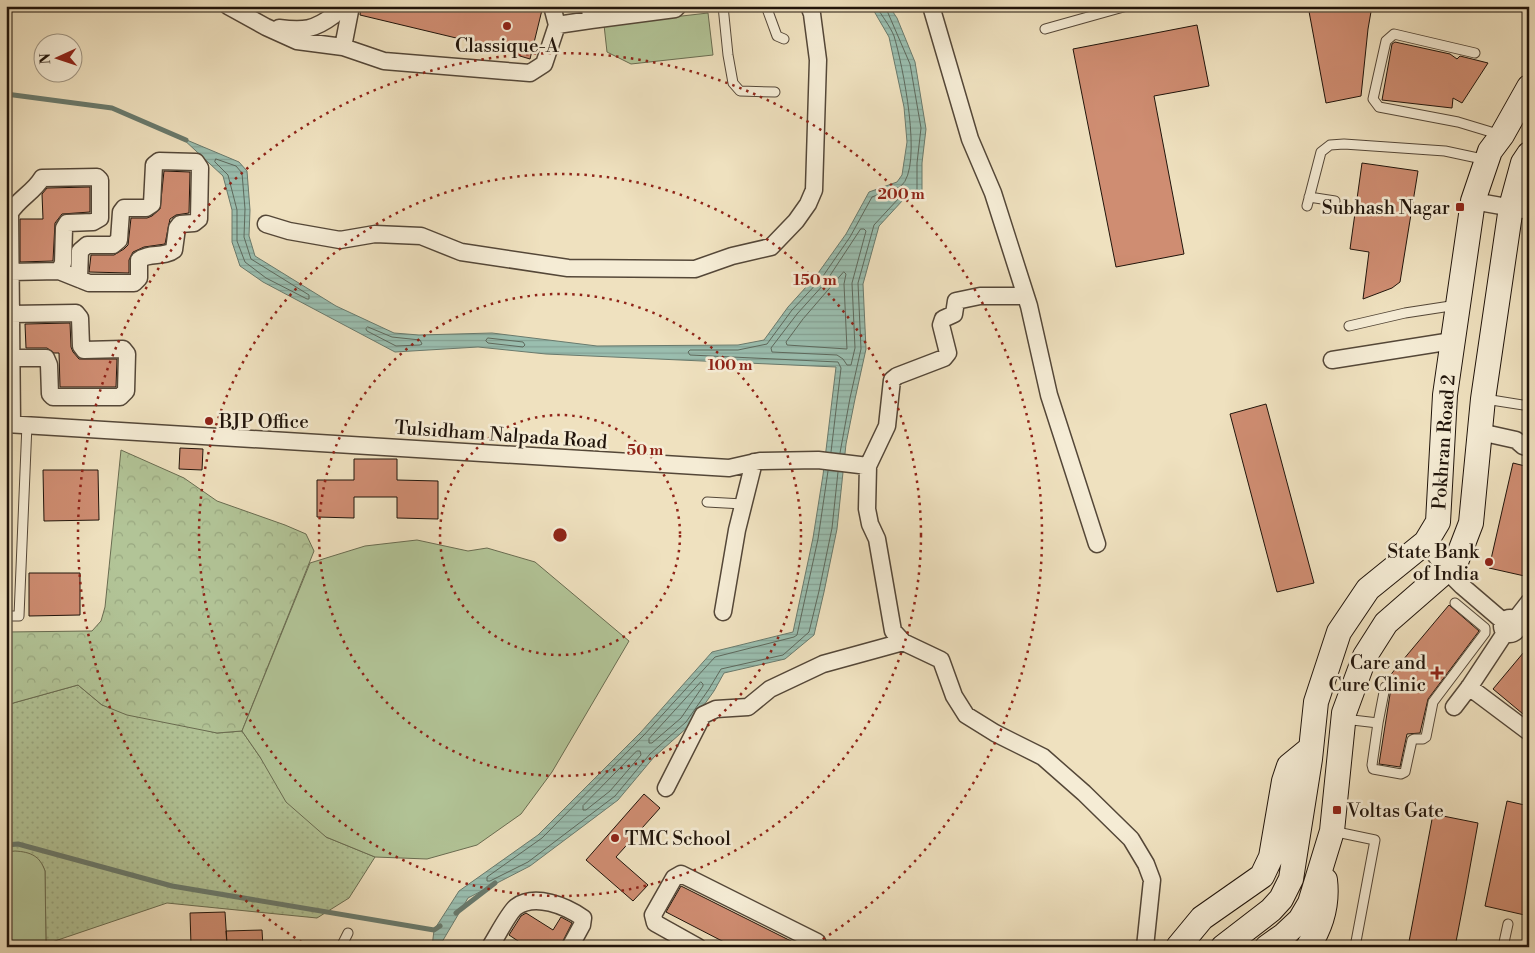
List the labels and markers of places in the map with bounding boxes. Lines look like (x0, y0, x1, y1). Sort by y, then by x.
marker: Classique-A (501, 20, 513, 32)
place label: Classique-A (455, 34, 560, 58)
place label: Subhash Nagar (1322, 196, 1450, 220)
marker: Subhash Nagar (1454, 201, 1466, 213)
place label: BJP Office (218, 410, 309, 434)
marker: BJP Office (203, 415, 215, 427)
centre of rings (551, 526, 569, 544)
place label: State Bank of India (1387, 540, 1480, 586)
marker: State Bank of India (1483, 556, 1495, 568)
place label: Care and Cure Clinic (1328, 651, 1426, 697)
marker: Care and Cure Clinic (1430, 666, 1444, 680)
place label: Voltas Gate (1346, 799, 1444, 823)
marker: Voltas Gate (1331, 804, 1343, 816)
place label: TMC School (625, 827, 731, 851)
marker: TMC School (609, 832, 621, 844)

